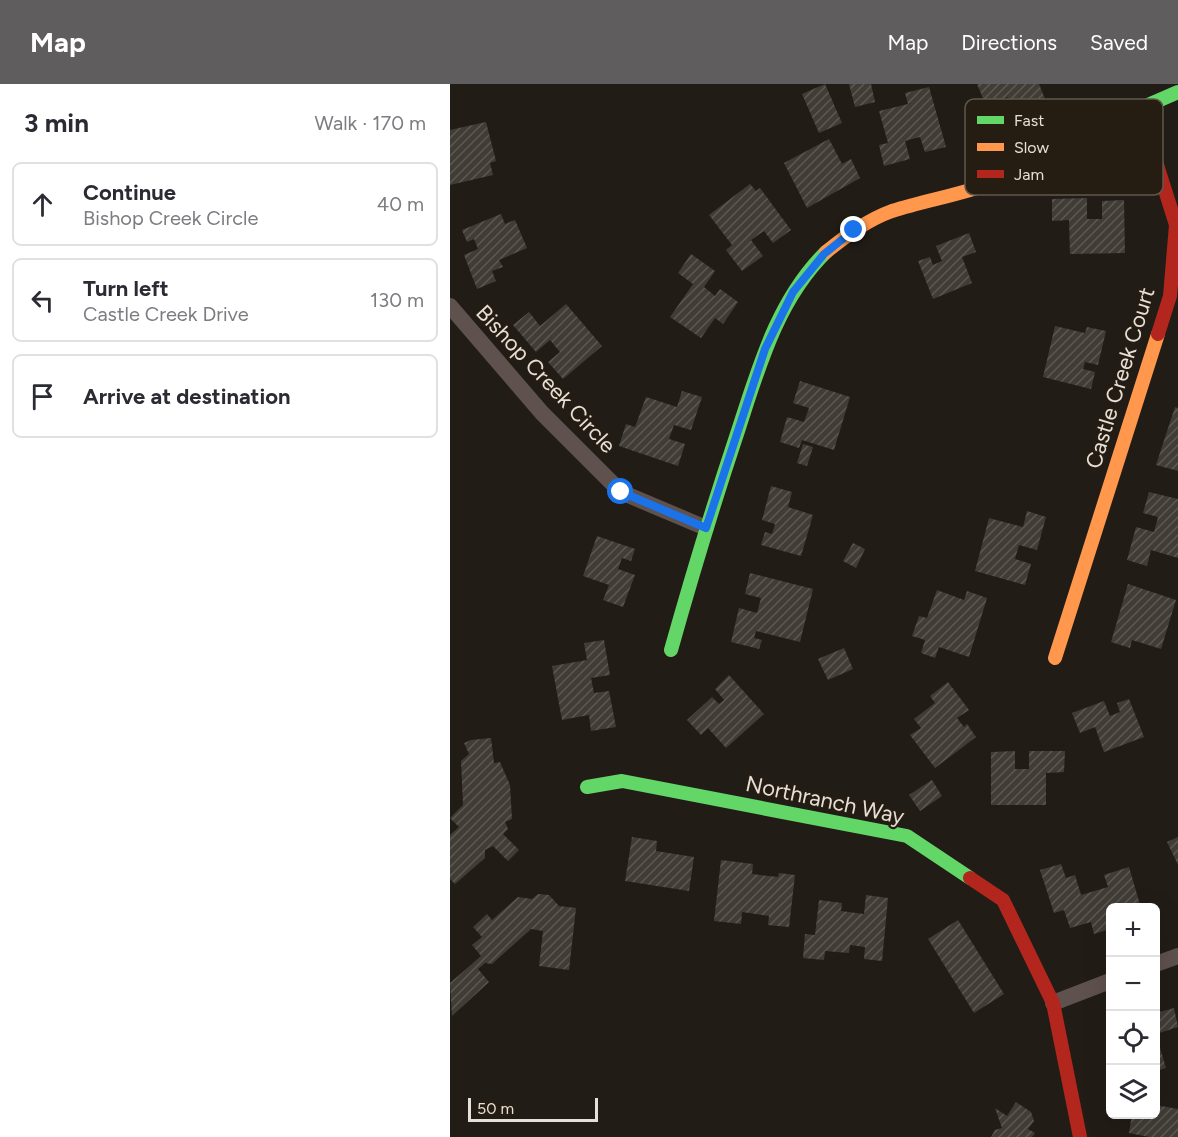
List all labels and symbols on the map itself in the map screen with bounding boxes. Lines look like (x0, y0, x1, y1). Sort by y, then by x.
legend (965, 99, 1163, 195)
text: Fast (1014, 111, 1044, 130)
text: Slow (1014, 138, 1049, 157)
text: Jam (1014, 165, 1044, 184)
route end (840, 216, 866, 242)
street label: Castle Creek Court (1080, 284, 1160, 472)
street label: Bishop Creek Circle (470, 299, 622, 459)
route start (607, 478, 633, 504)
street label: Northranch Way (743, 770, 907, 830)
scale bar (468, 1095, 598, 1122)

